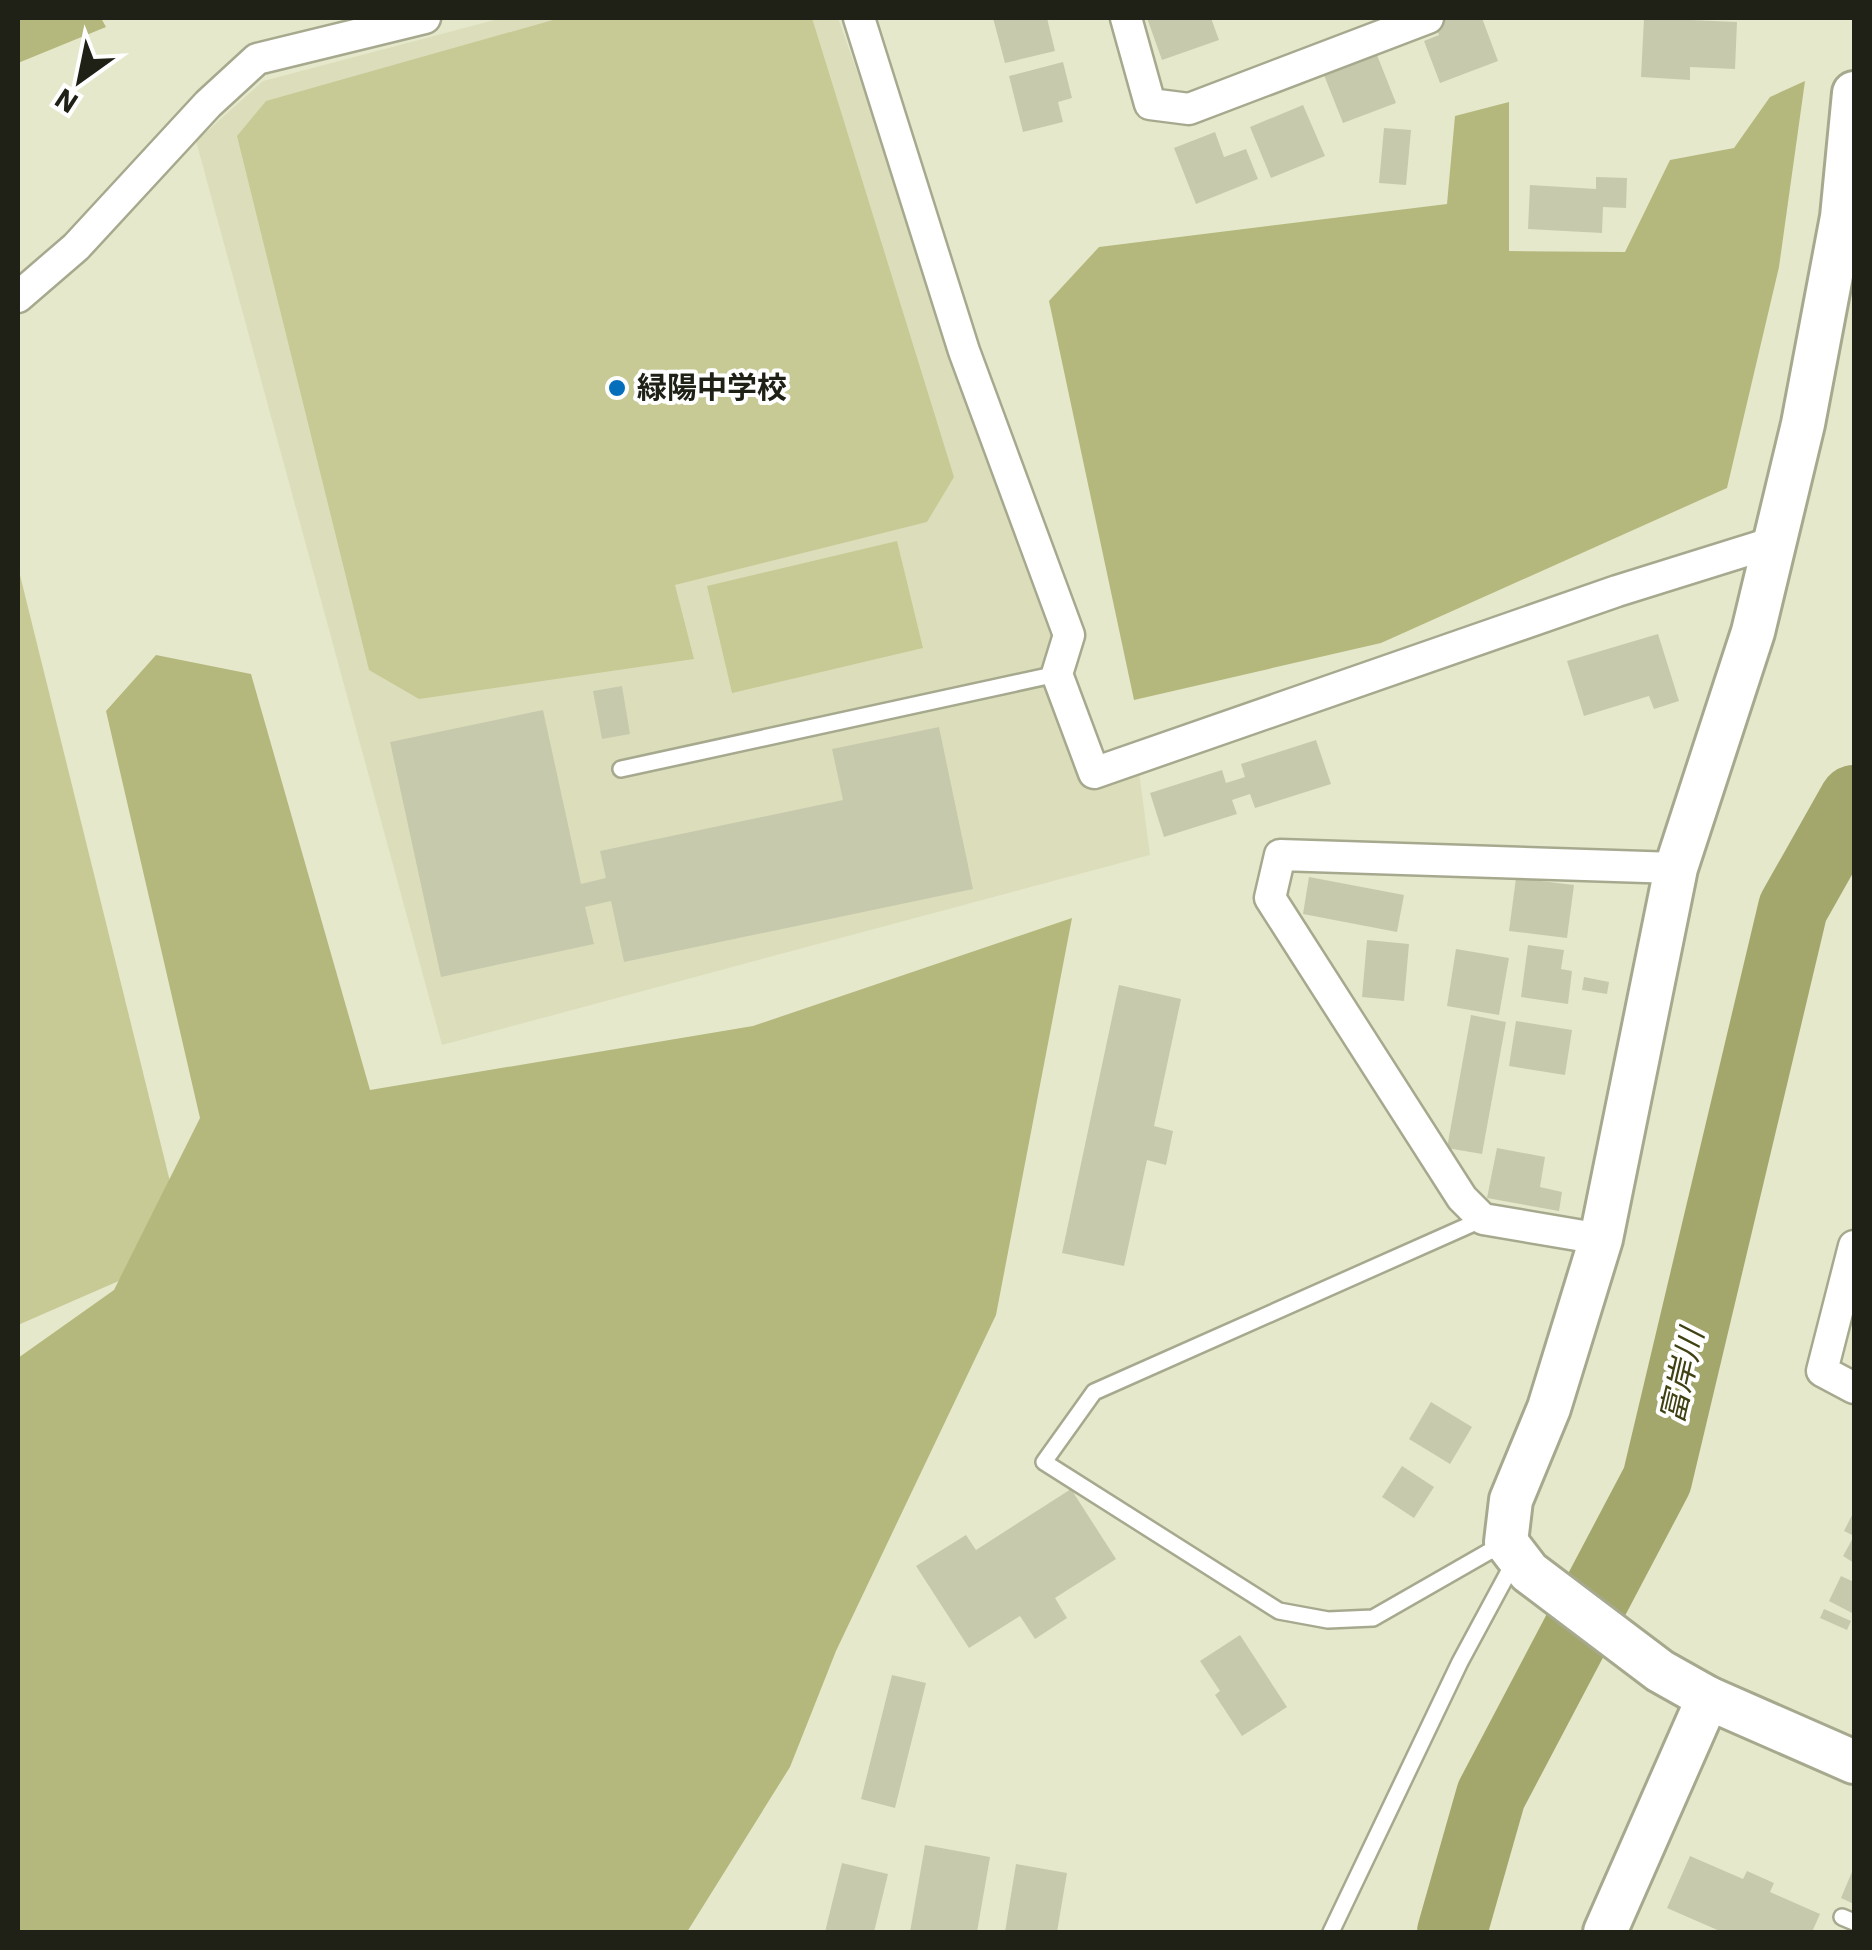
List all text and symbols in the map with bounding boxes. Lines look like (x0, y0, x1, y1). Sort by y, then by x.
north arrow (30, 30, 130, 130)
text: N (48, 80, 85, 122)
place label: 緑陽中学校 (637, 367, 787, 406)
marker: 緑陽中学校 (606, 377, 628, 399)
water label: 富岸川 (1650, 1321, 1713, 1427)

